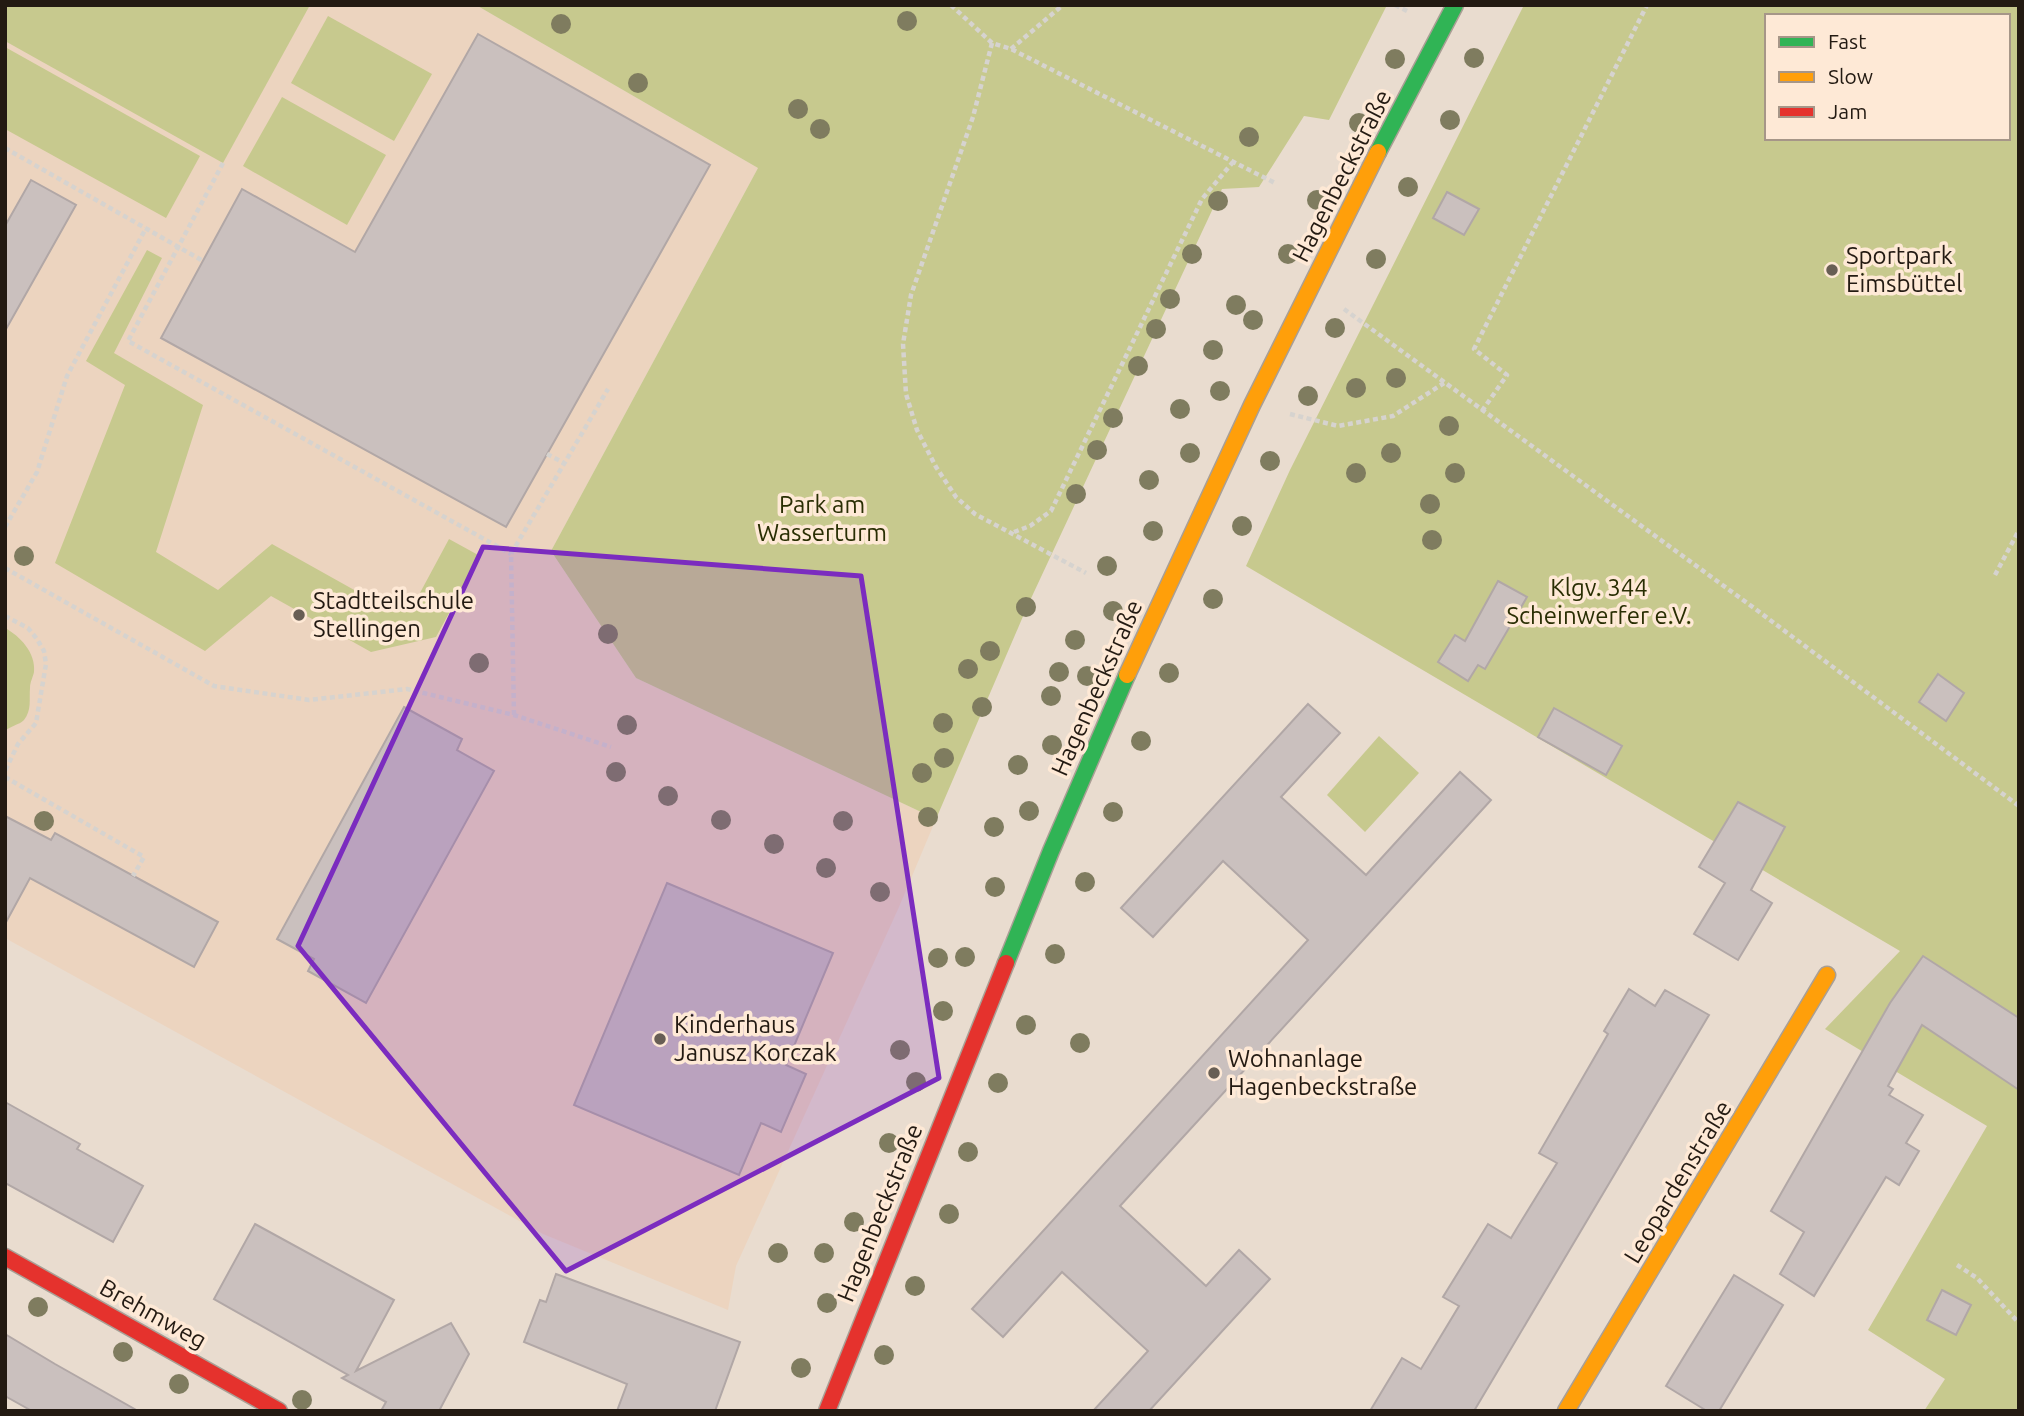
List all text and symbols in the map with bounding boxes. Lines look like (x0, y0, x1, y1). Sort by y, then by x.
legend (1765, 14, 2010, 140)
text: Fast (1828, 29, 1866, 53)
text: Slow (1828, 64, 1873, 88)
street label: Hagenbeckstraße (1287, 85, 1397, 266)
text: Jam (1828, 99, 1867, 123)
place label: Sportpark Eimsbüttel (1846, 242, 1963, 297)
marker: Sportpark Eimsbüttel (1824, 262, 1840, 278)
park label: Park am Wasserturm (757, 491, 887, 546)
park label: Klgv. 344 Scheinwerfer e.V. (1506, 574, 1692, 629)
place label: Stadtteilschule Stellingen (313, 587, 474, 642)
street label: Hagenbeckstraße (1046, 596, 1147, 780)
marker: Stadtteilschule Stellingen (291, 607, 307, 623)
place label: Kinderhaus Janusz Korczak (674, 1011, 837, 1066)
marker: Kinderhaus Janusz Korczak (652, 1031, 668, 1047)
place label: Wohnanlage Hagenbeckstraße (1228, 1045, 1417, 1100)
marker: Wohnanlage Hagenbeckstraße (1206, 1065, 1222, 1081)
street label: Leopardenstraße (1618, 1096, 1737, 1268)
street label: Hagenbeckstraße (832, 1120, 928, 1306)
street label: Brehmweg (95, 1273, 211, 1354)

